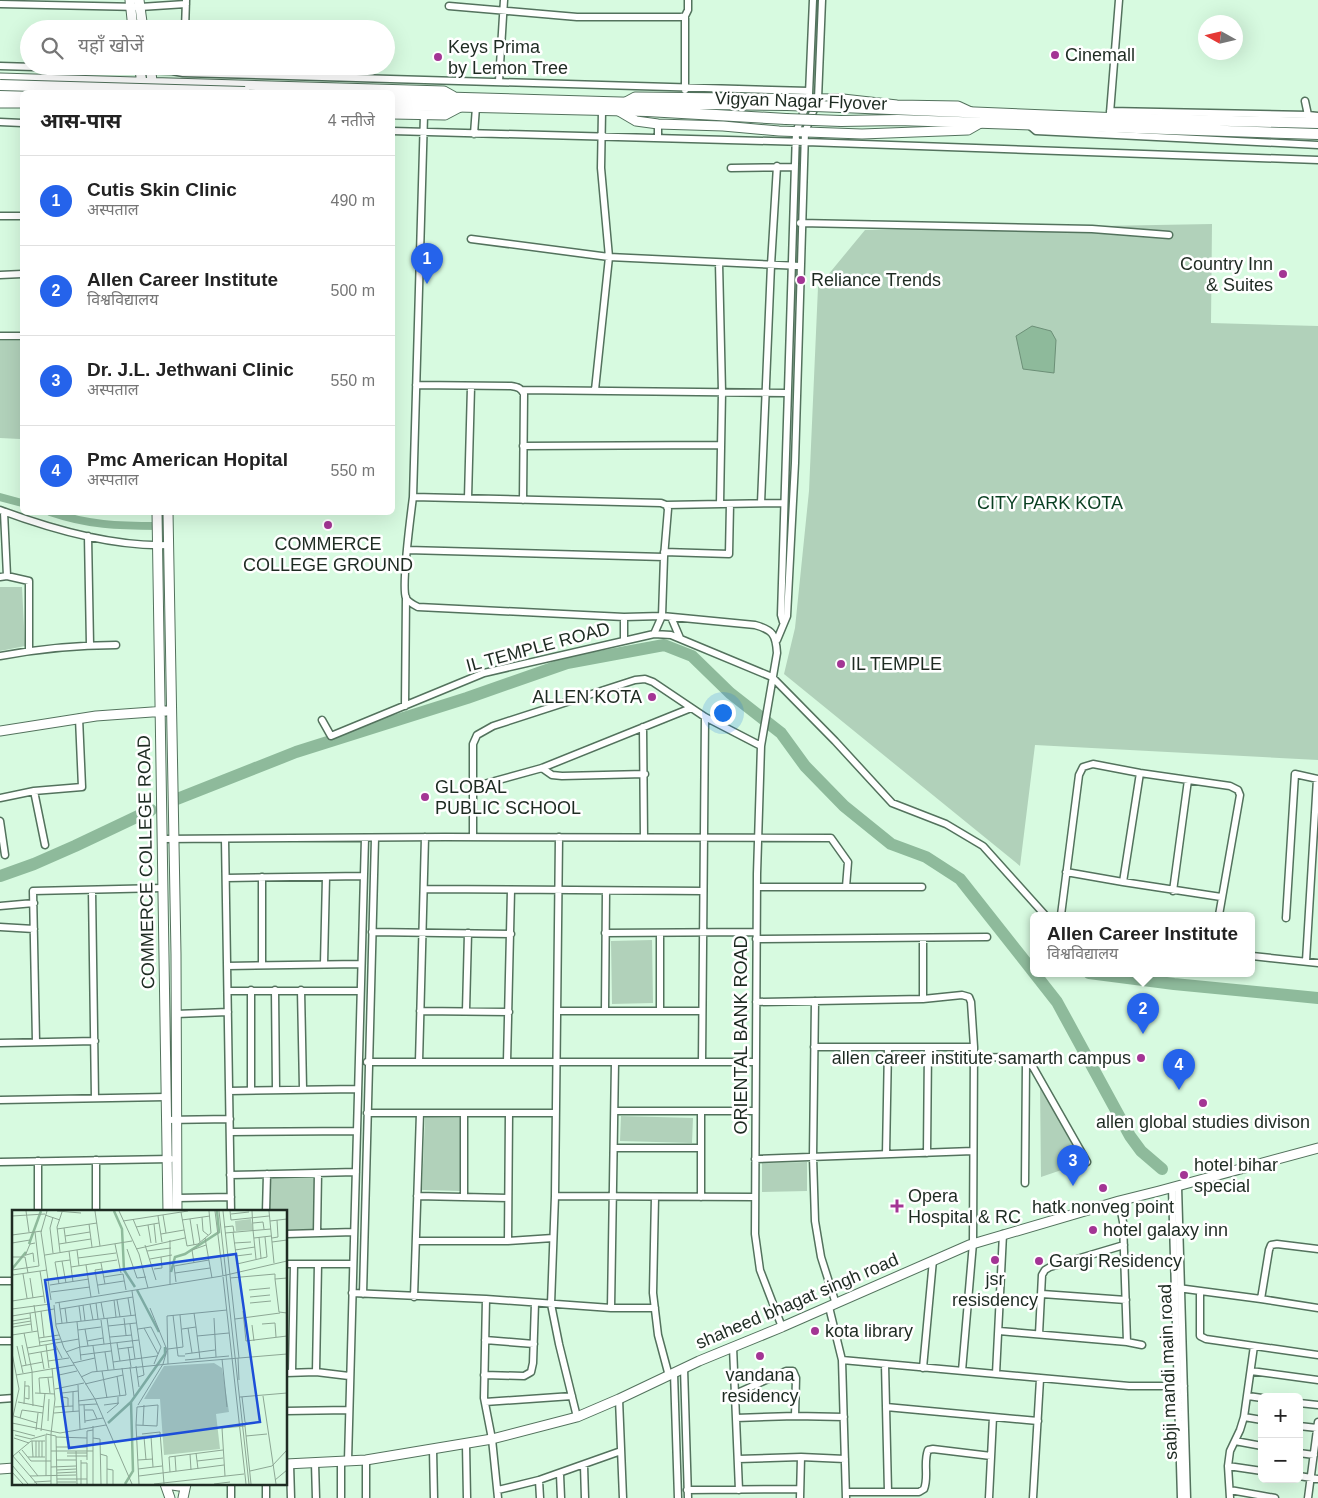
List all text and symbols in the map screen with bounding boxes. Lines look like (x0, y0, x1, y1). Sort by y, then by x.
north arrow (1198, 15, 1243, 60)
search box (20, 20, 395, 75)
icon: search (38, 34, 66, 62)
text: यहाँ खोजें (78, 35, 144, 56)
place label: Keys Prima by Lemon Tree (448, 37, 568, 78)
place label: Cinemall (1065, 45, 1135, 65)
marker: Cinemall (1049, 49, 1061, 61)
marker: Keys Prima by Lemon Tree (432, 51, 444, 63)
street label: Vigyan Nagar Flyover (714, 88, 888, 114)
text: आस-पास (40, 109, 121, 132)
text: 4 नतीजे (328, 112, 375, 129)
text: Cutis Skin Clinic (87, 179, 237, 200)
text: 1 (52, 192, 60, 209)
text: 490 m (331, 192, 375, 209)
text: अस्पताल (87, 201, 139, 218)
pin: 1 (411, 243, 443, 284)
place label: Country Inn & Suites (1180, 254, 1273, 295)
marker: Country Inn & Suites (1277, 268, 1289, 280)
text: Allen Career Institute (87, 269, 278, 290)
place label: Reliance Trends (811, 270, 941, 290)
marker: Reliance Trends (795, 274, 807, 286)
text: 2 (52, 282, 60, 299)
text: 500 m (331, 282, 375, 299)
text: विश्वविद्यालय (87, 291, 158, 308)
text: Dr. J.L. Jethwani Clinic (87, 359, 294, 380)
text: 3 (52, 372, 60, 389)
text: 550 m (331, 372, 375, 389)
text: अस्पताल (87, 381, 139, 398)
text: Pmc American Hopital (87, 449, 288, 470)
text: 4 (52, 462, 60, 479)
text: 550 m (331, 462, 375, 479)
text: अस्पताल (87, 471, 139, 488)
park label: CITY PARK KOTA (977, 493, 1123, 513)
marker: COMMERCE COLLEGE GROUND (322, 519, 334, 531)
place label: COMMERCE COLLEGE GROUND (243, 534, 413, 575)
street label: IL TEMPLE ROAD (464, 618, 612, 676)
place label: IL TEMPLE (851, 654, 942, 674)
marker: IL TEMPLE (835, 658, 847, 670)
place label: ALLEN KOTA (532, 687, 642, 707)
marker: ALLEN KOTA (646, 691, 658, 703)
your location (710, 700, 736, 726)
street label: COMMERCE COLLEGE ROAD (134, 735, 158, 989)
place label: GLOBAL PUBLIC SCHOOL (435, 777, 581, 818)
marker: GLOBAL PUBLIC SCHOOL (419, 791, 431, 803)
popup (1030, 912, 1255, 977)
text: Allen Career Institute (1047, 923, 1238, 944)
street label: ORIENTAL BANK ROAD (731, 935, 751, 1135)
text: विश्वविद्यालय (1047, 945, 1118, 962)
pin: 2 (1127, 993, 1159, 1034)
place label: allen career institute samarth campus (832, 1048, 1131, 1068)
pin: 4 (1163, 1049, 1195, 1090)
marker: allen career institute samarth campus (1135, 1052, 1147, 1064)
marker: allen global studies divison (1197, 1097, 1209, 1109)
place label: allen global studies divison (1096, 1112, 1310, 1132)
pin: 3 (1057, 1145, 1089, 1186)
place label: hotel bihar special (1194, 1155, 1278, 1196)
marker: hotel bihar special (1178, 1169, 1190, 1181)
marker: hatk nonveg point (1097, 1182, 1109, 1194)
place label: Opera Hospital & RC (908, 1186, 1021, 1227)
place label: hatk nonveg point (1032, 1197, 1174, 1217)
marker: Opera Hospital & RC (890, 1199, 904, 1213)
inset map (12, 1210, 288, 1486)
place label: hotel galaxy inn (1103, 1220, 1228, 1240)
marker: hotel galaxy inn (1087, 1224, 1099, 1236)
street label: shaheed bhagat singh road (693, 1249, 901, 1353)
place label: Gargi Residency (1049, 1251, 1182, 1271)
marker: jsr resisdency (989, 1254, 1001, 1266)
marker: Gargi Residency (1033, 1255, 1045, 1267)
place label: jsr resisdency (952, 1269, 1038, 1310)
street label: sabji mandi main road (1155, 1284, 1181, 1460)
place label: kota library (825, 1321, 913, 1341)
marker: kota library (809, 1325, 821, 1337)
marker: vandana residency (754, 1350, 766, 1362)
place label: vandana residency (721, 1365, 799, 1406)
map controls (1258, 1393, 1303, 1483)
button: + (1258, 1393, 1303, 1438)
button: − (1258, 1438, 1303, 1483)

